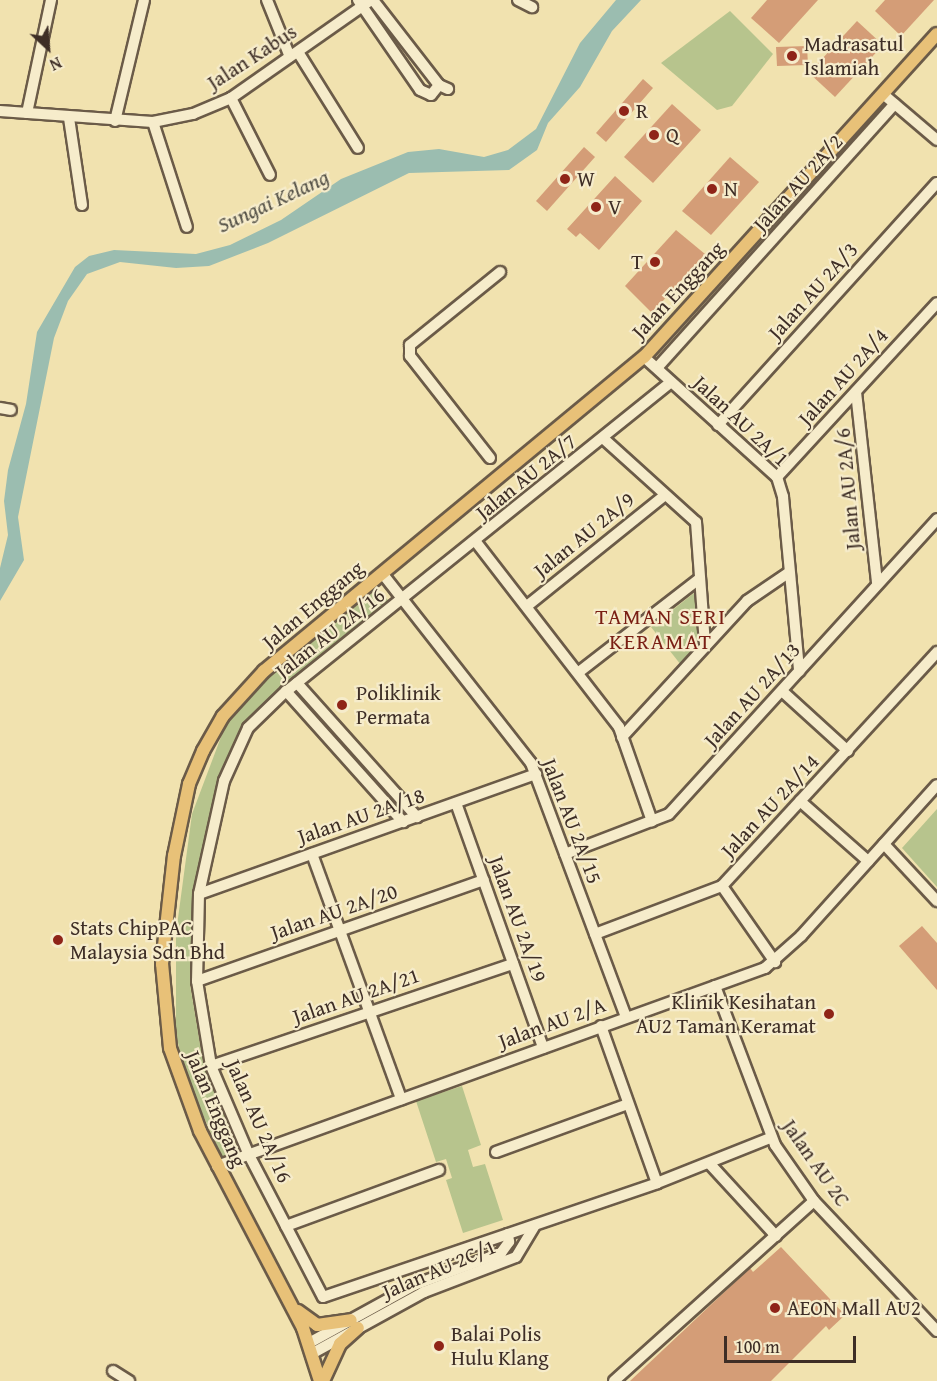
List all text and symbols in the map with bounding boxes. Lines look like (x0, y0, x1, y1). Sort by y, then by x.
north arrow (18, 18, 78, 78)
street label: Jalan Kabus (202, 19, 302, 95)
place label: Madrasatul Islamiah (804, 31, 904, 81)
marker: Madrasatul Islamiah (785, 49, 799, 63)
text: N (46, 51, 66, 77)
place label: R (636, 98, 648, 124)
marker: R (617, 104, 631, 118)
place label: Q (666, 122, 679, 148)
marker: Q (647, 128, 661, 142)
street label: Jalan AU 2A/2 (748, 129, 848, 237)
water label: Sungai Kelang (213, 164, 333, 238)
place label: W (577, 166, 595, 192)
marker: W (558, 172, 572, 186)
place label: N (724, 176, 738, 202)
marker: N (705, 182, 719, 196)
place label: V (608, 194, 622, 220)
marker: V (589, 200, 603, 214)
street label: Jalan Enggang (626, 236, 730, 344)
street label: Jalan AU 2A/3 (763, 237, 863, 345)
place label: T (631, 249, 643, 275)
marker: T (648, 255, 662, 269)
street label: Jalan AU 2A/4 (793, 323, 893, 431)
street label: Jalan AU 2A/1 (688, 370, 794, 472)
street label: Jalan AU 2A/6 (830, 427, 866, 551)
street label: Jalan AU 2A/7 (471, 429, 581, 525)
street label: Jalan AU 2A/9 (529, 487, 639, 583)
street label: Jalan Enggang (257, 555, 369, 655)
street label: Jalan AU 2A/16 (270, 582, 390, 684)
district label: TAMAN SERI KERAMAT (595, 603, 727, 654)
street label: Jalan AU 2A/13 (698, 637, 806, 753)
place label: Poliklinik Permata (356, 680, 441, 730)
marker: Poliklinik Permata (333, 696, 351, 714)
street label: Jalan AU 2A/14 (716, 749, 824, 863)
street label: Jalan AU 2A/15 (537, 755, 607, 887)
street label: Jalan AU 2A/18 (294, 783, 428, 849)
street label: Jalan AU 2A/19 (484, 853, 552, 985)
street label: Jalan AU 2A/20 (267, 879, 401, 945)
place label: Stats ChipPAC Malaysia Sdn Bhd (70, 915, 225, 965)
marker: Stats ChipPAC Malaysia Sdn Bhd (51, 933, 65, 947)
street label: Jalan AU 2A/21 (289, 963, 423, 1029)
place label: Klinik Kesihatan AU2 Taman Keramat (636, 989, 816, 1039)
street label: Jalan AU 2/A (495, 992, 609, 1054)
marker: Klinik Kesihatan AU2 Taman Keramat (820, 1005, 838, 1023)
street label: Jalan Enggang (180, 1047, 252, 1171)
street label: Jalan AU 2A/16 (221, 1056, 297, 1186)
street label: Jalan AU 2C (777, 1115, 855, 1211)
street label: Jalan AU 2C/1 (379, 1234, 499, 1304)
place label: AEON Mall AU2 (787, 1295, 921, 1321)
marker: AEON Mall AU2 (768, 1301, 782, 1315)
place label: Balai Polis Hulu Klang (451, 1321, 549, 1371)
scale bar (727, 1324, 859, 1362)
text: 100 m (735, 1333, 780, 1360)
marker: Balai Polis Hulu Klang (432, 1339, 446, 1353)

